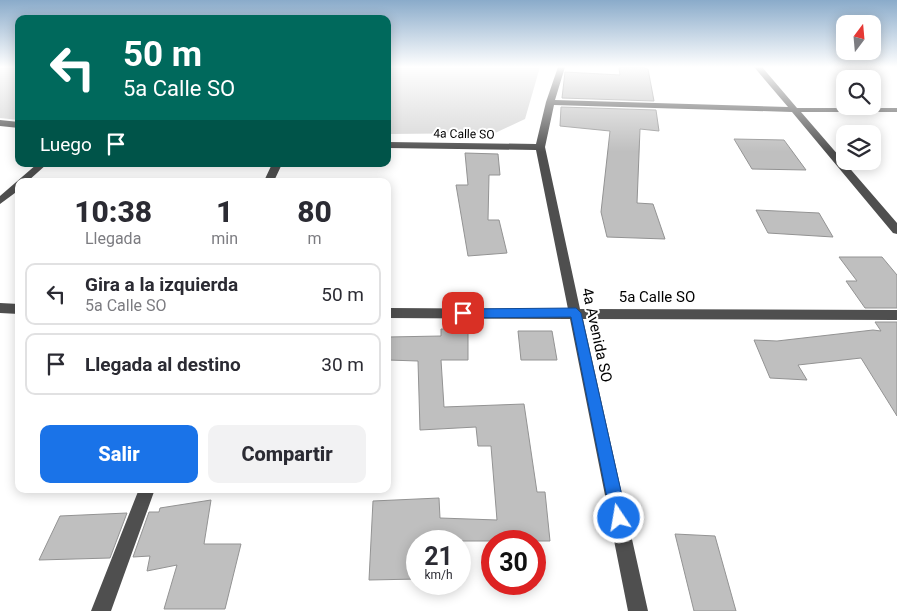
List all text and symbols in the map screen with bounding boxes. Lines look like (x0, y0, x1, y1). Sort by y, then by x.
north arrow (836, 15, 881, 60)
map controls (836, 15, 881, 170)
text: 50 m (123, 34, 202, 75)
icon: left (40, 35, 105, 100)
button: search (836, 70, 881, 115)
text: 5a Calle SO (123, 76, 235, 101)
button: layers (836, 125, 881, 170)
street label: 4a Calle SO (433, 126, 495, 142)
icon: arrive (102, 130, 130, 158)
text: Luego (40, 133, 92, 156)
text: 10:38 (74, 194, 152, 229)
text: 1 (216, 194, 233, 229)
text: 80 (297, 194, 332, 229)
text: Llegada (85, 229, 141, 248)
text: min (211, 229, 238, 248)
text: m (308, 229, 322, 248)
text: Gira a la izquierda (85, 273, 238, 296)
icon: left (42, 280, 70, 308)
text: 50 m (321, 283, 364, 306)
street label: 4a Avenida SO (578, 286, 616, 384)
street label: 5a Calle SO (619, 288, 695, 306)
pin (442, 292, 484, 334)
text: 5a Calle SO (85, 296, 167, 315)
icon: arrive (449, 299, 477, 327)
icon: arrive (42, 350, 70, 378)
text: Llegada al destino (85, 353, 241, 376)
text: 30 m (321, 353, 364, 376)
button: Salir (40, 425, 198, 483)
button: Compartir (208, 425, 366, 483)
position arrow (592, 491, 644, 543)
speed limit sign: 30 (481, 530, 546, 595)
text: 21 (424, 542, 453, 571)
text: km/h (424, 568, 453, 582)

